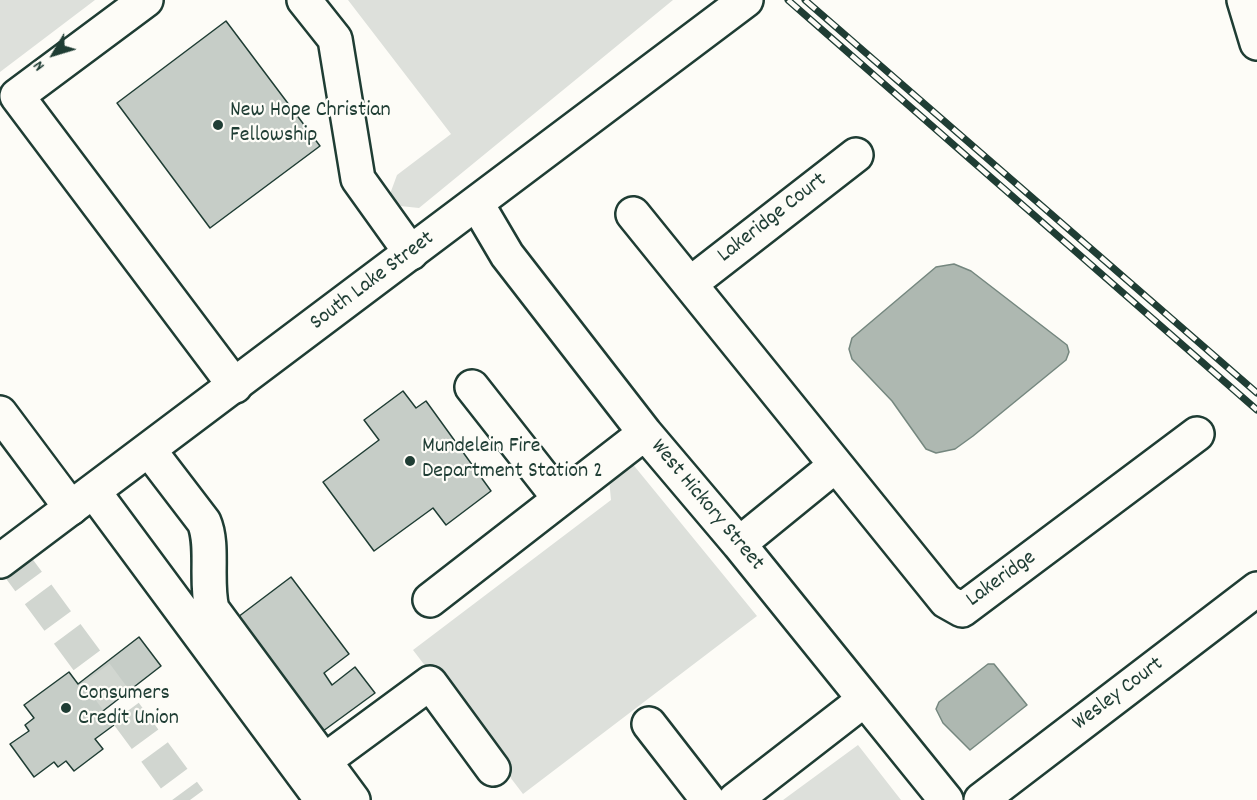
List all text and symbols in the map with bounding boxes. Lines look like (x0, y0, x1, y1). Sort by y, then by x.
north arrow (24, 24, 84, 84)
text: N (28, 55, 51, 76)
place label: New Hope Christian Fellowship (230, 99, 391, 150)
marker: New Hope Christian Fellowship (211, 118, 225, 132)
street label: Lakeridge Court (713, 168, 833, 270)
street label: South Lake Street (306, 227, 440, 337)
place label: Mundelein Fire Department Station 2 (422, 435, 603, 487)
street label: West Hickory Street (643, 435, 769, 577)
marker: Mundelein Fire Department Station 2 (403, 454, 417, 468)
street label: Lakeridge (962, 546, 1042, 614)
street label: Wesley Court (1068, 652, 1170, 738)
place label: Consumers Credit Union (78, 682, 179, 734)
marker: Consumers Credit Union (59, 701, 73, 715)

